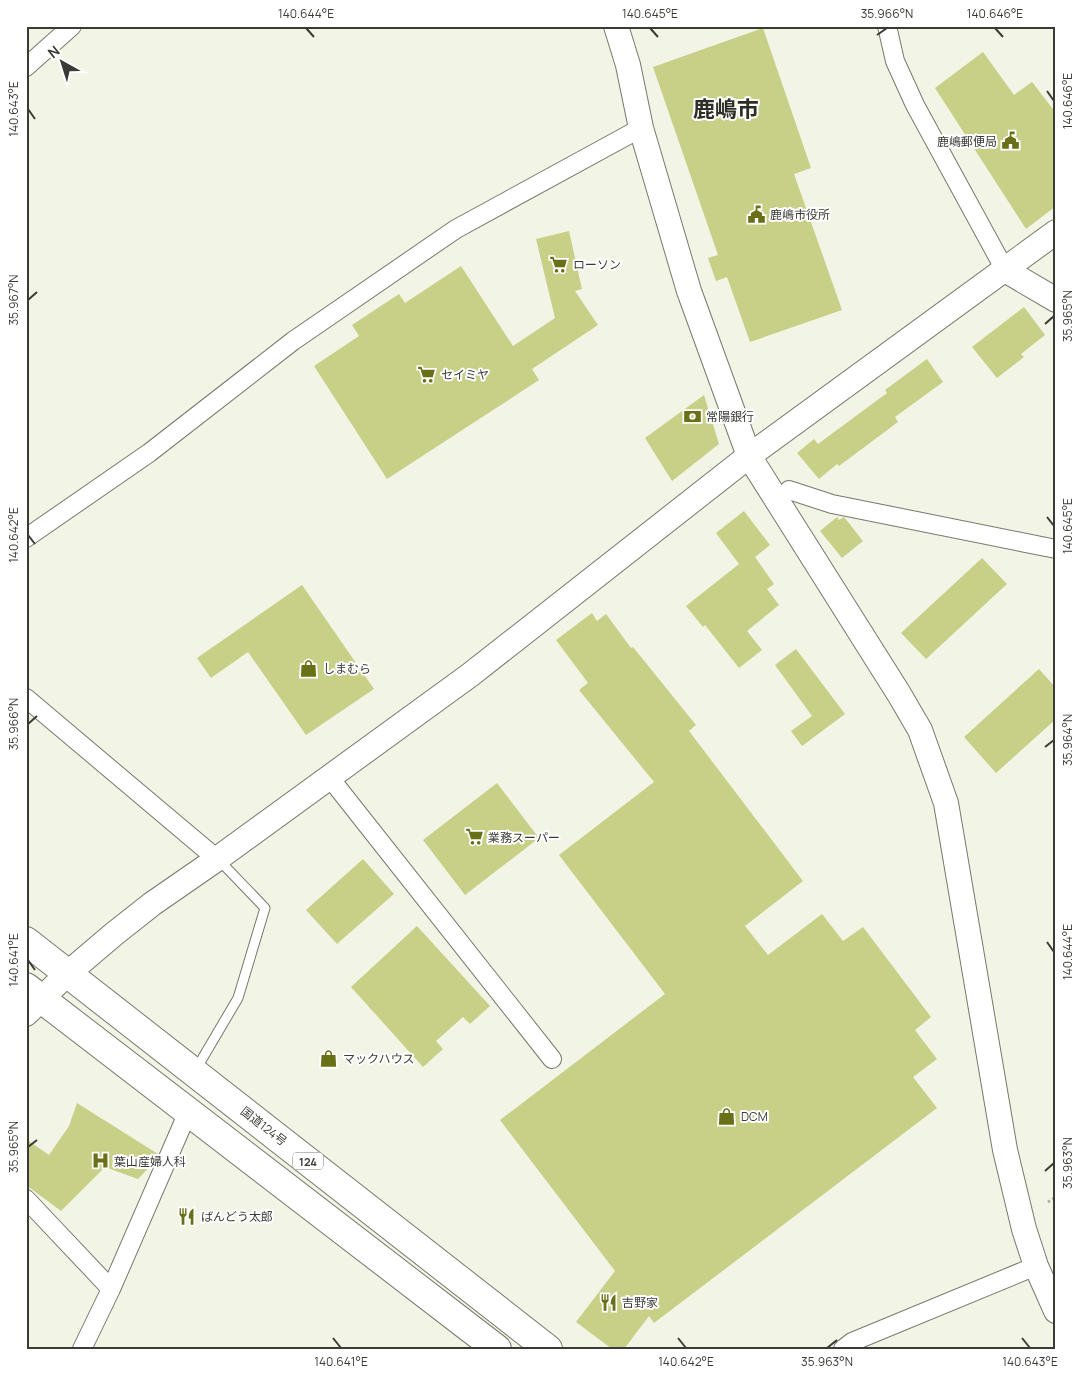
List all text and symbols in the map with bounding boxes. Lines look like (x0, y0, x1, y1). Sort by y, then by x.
text: 140.644°E (278, 5, 334, 22)
text: 140.645°E (622, 5, 678, 22)
text: 35.966°N (861, 5, 913, 22)
text: 140.646°E (967, 5, 1023, 22)
north arrow (38, 38, 88, 88)
text: N (44, 41, 63, 62)
text: 140.646°E (1059, 73, 1076, 129)
text: 140.643°E (5, 81, 22, 137)
district label: 鹿嶋市 (693, 94, 759, 124)
public building icon: 鹿嶋郵便局 (1001, 131, 1021, 151)
place label: 鹿嶋郵便局 (937, 133, 997, 150)
public building icon: 鹿嶋市役所 (746, 204, 766, 224)
place label: 鹿嶋市役所 (770, 206, 830, 223)
supermarket icon: ローソン (549, 254, 569, 274)
place label: ローソン (573, 256, 621, 273)
text: 35.967°N (5, 274, 22, 326)
text: 35.965°N (1059, 290, 1076, 342)
supermarket icon: セイミヤ (417, 364, 437, 384)
place label: セイミヤ (441, 366, 489, 383)
bank icon: 常陽銀行 (682, 406, 702, 426)
place label: 常陽銀行 (706, 408, 754, 425)
text: 140.645°E (1059, 498, 1076, 554)
text: 140.642°E (5, 507, 22, 563)
shop icon: しまむら (299, 658, 319, 678)
place label: しまむら (323, 660, 371, 677)
text: 35.966°N (5, 698, 22, 750)
text: 35.964°N (1059, 714, 1076, 766)
supermarket icon: 業務スーパー (464, 827, 484, 847)
place label: 業務スーパー (488, 829, 560, 846)
text: 140.644°E (1059, 924, 1076, 980)
text: 140.641°E (5, 933, 22, 987)
shop icon: マックハウス (319, 1048, 339, 1068)
place label: マックハウス (343, 1050, 414, 1067)
street label: 国道124号 (237, 1103, 291, 1149)
shop icon: DCM (717, 1106, 737, 1126)
place label: DCM (741, 1108, 768, 1125)
text: 35.965°N (5, 1121, 22, 1173)
text: 35.963°N (1059, 1137, 1076, 1189)
hospital icon: 葉山産婦人科 (90, 1151, 110, 1171)
road number: 124 (293, 1152, 323, 1170)
place label: 葉山産婦人科 (114, 1153, 186, 1170)
restaurant icon: ばんどう太郎 (177, 1206, 197, 1226)
place label: ばんどう太郎 (201, 1208, 273, 1225)
restaurant icon: 吉野家 (598, 1292, 618, 1312)
place label: 吉野家 (622, 1294, 658, 1311)
text: 140.641°E (314, 1353, 368, 1370)
text: 140.642°E (658, 1353, 714, 1370)
text: 35.963°N (801, 1353, 853, 1370)
text: 140.643°E (1002, 1353, 1058, 1370)

